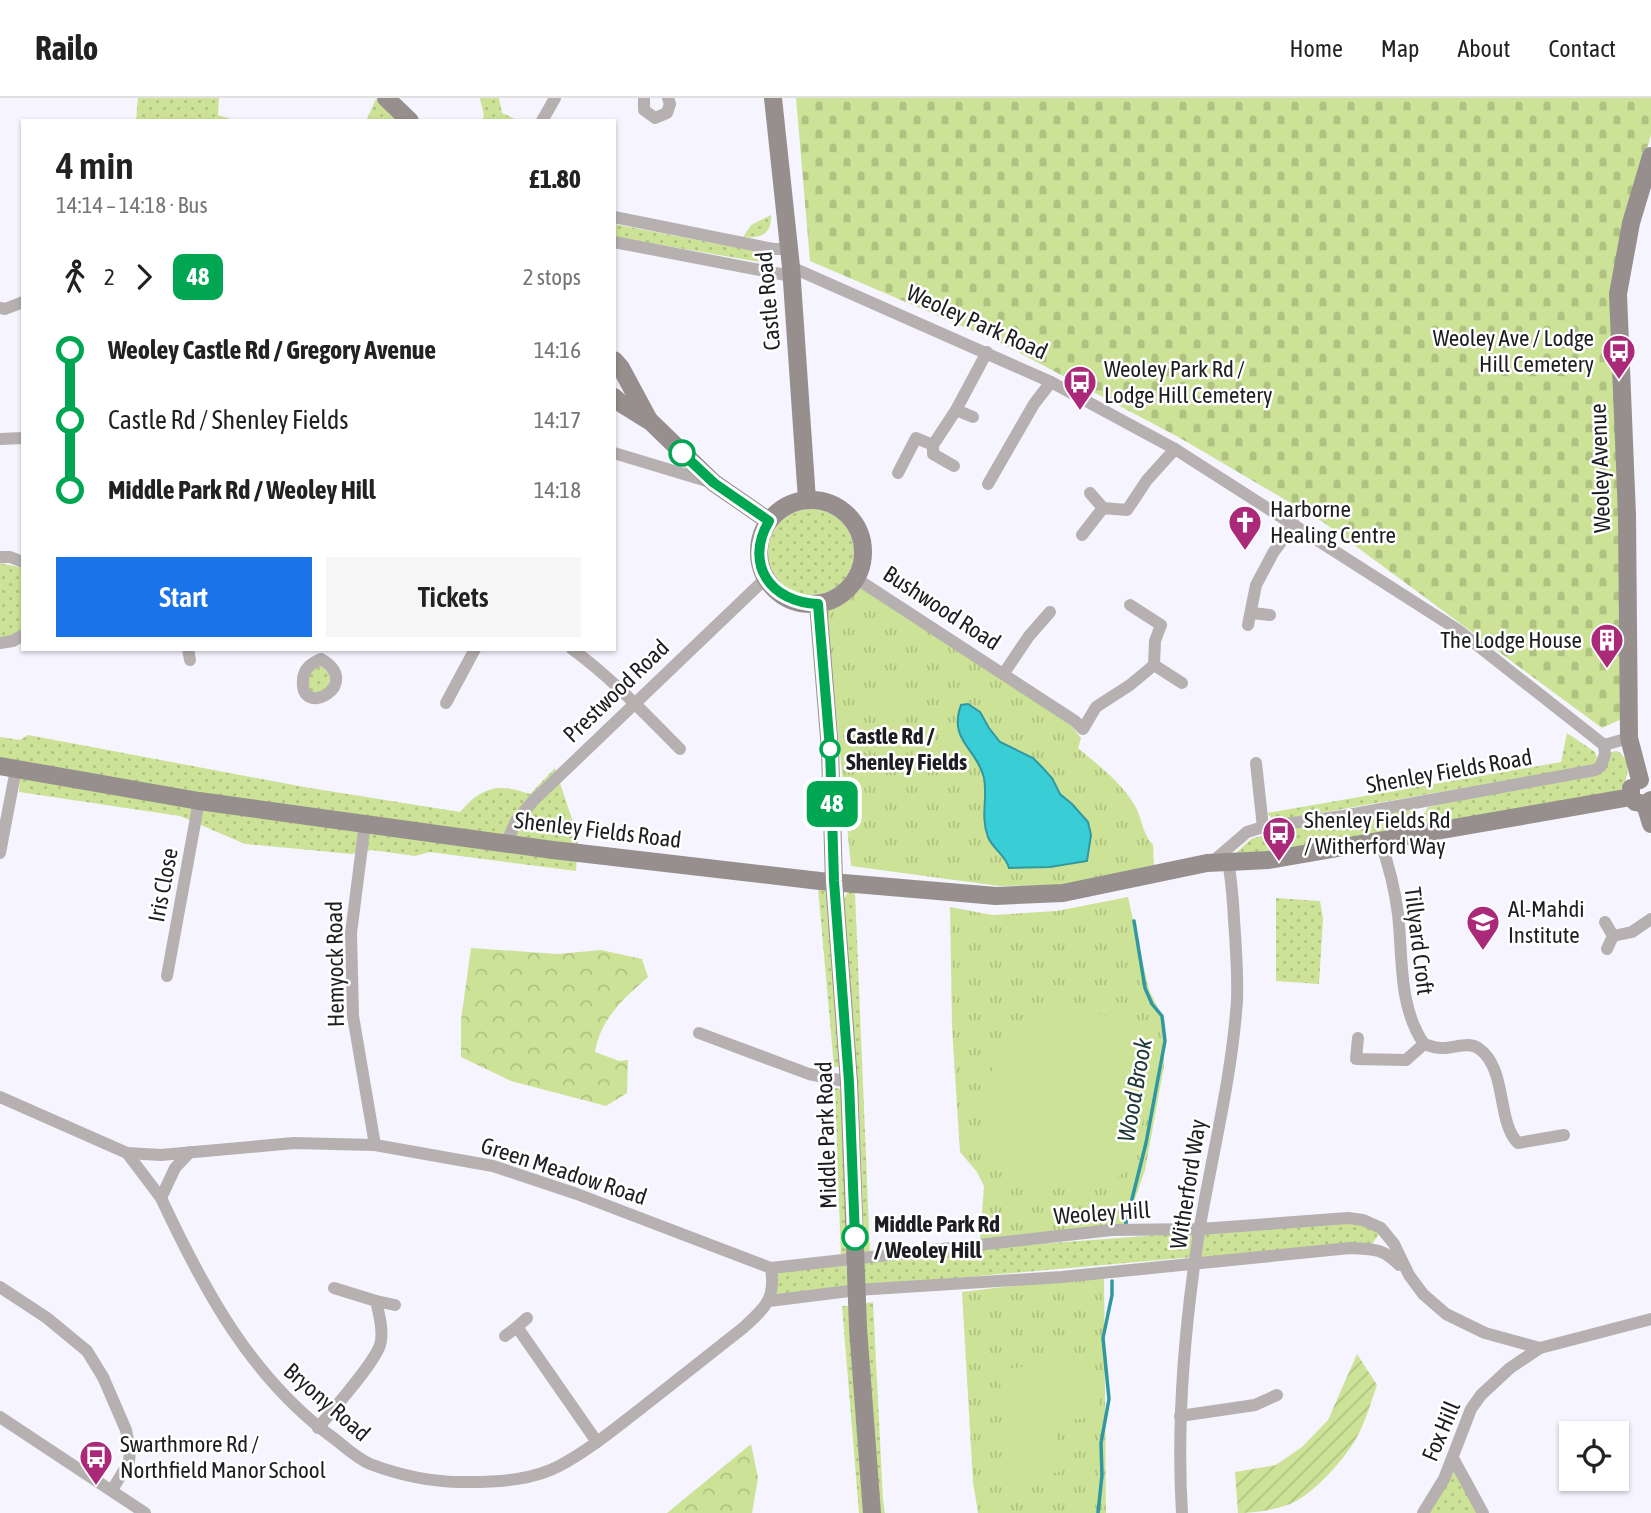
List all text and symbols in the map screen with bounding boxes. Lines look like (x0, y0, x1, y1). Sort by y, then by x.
text: Railo (35, 29, 98, 67)
text: Home (1289, 35, 1343, 62)
text: Map (1381, 35, 1419, 62)
text: About (1457, 35, 1510, 62)
text: Contact (1548, 35, 1616, 62)
text: 4 min (56, 144, 134, 187)
text: £1.80 (529, 164, 581, 194)
text: 14:14 – 14:18 · Bus (56, 192, 208, 218)
street label: Castle Road (751, 250, 785, 352)
icon: walk (56, 258, 94, 296)
icon: forward (125, 258, 163, 296)
text: 48 (187, 263, 209, 290)
text: 2 (104, 264, 115, 290)
text: 2 stops (523, 264, 581, 290)
street label: Weoley Park Road (903, 279, 1051, 365)
place label: Weoley Ave / Lodge Hill Cemetery (1433, 325, 1594, 377)
bus stop icon: Weoley Ave / Lodge Hill Cemetery (1600, 332, 1638, 381)
text: Weoley Castle Rd / Gregory Avenue (108, 335, 436, 365)
text: 14:16 (534, 337, 581, 363)
place label: Weoley Park Rd / Lodge Hill Cemetery (1104, 356, 1273, 408)
bus stop icon: Weoley Park Rd / Lodge Hill Cemetery (1061, 363, 1099, 412)
street label: Weoley Avenue (1585, 403, 1615, 533)
text: Castle Rd / Shenley Fields (108, 405, 348, 435)
text: 14:17 (534, 407, 581, 433)
unlabelled marker (669, 440, 695, 466)
text: Middle Park Rd / Weoley Hill (108, 475, 376, 505)
text: 14:18 (534, 477, 581, 503)
place label: Harborne Healing Centre (1270, 496, 1396, 548)
church icon: Harborne Healing Centre (1226, 503, 1264, 552)
button: Start (56, 557, 312, 637)
button: Tickets (326, 557, 581, 637)
street label: Bushwood Road (879, 561, 1005, 655)
building icon: The Lodge House (1588, 621, 1626, 670)
place label: The Lodge House (1440, 627, 1582, 653)
street label: Prestwood Road (558, 634, 674, 748)
place label: Castle Rd / Shenley Fields (846, 723, 967, 775)
marker: Castle Rd / Shenley Fields (820, 739, 840, 759)
street label: Shenley Fields Road (1364, 744, 1534, 798)
line badge: 48 (800, 781, 864, 827)
text: 48 (821, 790, 843, 817)
street label: Shenley Fields Road (513, 807, 683, 853)
place label: Shenley Fields Rd / Witherford Way (1304, 807, 1451, 859)
bus stop icon: Shenley Fields Rd / Witherford Way (1260, 814, 1298, 863)
street label: Iris Close (143, 846, 183, 924)
street label: Tillyard Croft (1399, 886, 1439, 996)
place label: Al-Mahdi Institute (1508, 896, 1585, 948)
street label: Hemyock Road (321, 901, 349, 1027)
school or university icon: Al-Mahdi Institute (1464, 903, 1502, 952)
water label: Wood Brook (1112, 1036, 1157, 1144)
street label: Middle Park Road (810, 1061, 842, 1209)
street label: Witherford Way (1165, 1117, 1211, 1251)
street label: Green Meadow Road (478, 1132, 650, 1210)
street label: Weoley Hill (1053, 1197, 1151, 1229)
place label: Middle Park Rd / Weoley Hill (874, 1211, 1000, 1263)
marker: Middle Park Rd / Weoley Hill (842, 1224, 868, 1250)
street label: Bryony Road (279, 1358, 375, 1446)
street label: Fox Hill (1417, 1397, 1465, 1465)
map controls (1559, 1421, 1629, 1491)
button: locate (1559, 1421, 1629, 1491)
place label: Swarthmore Rd / Northfield Manor School (120, 1431, 326, 1483)
bus stop icon: Swarthmore Rd / Northfield Manor School (77, 1438, 115, 1487)

